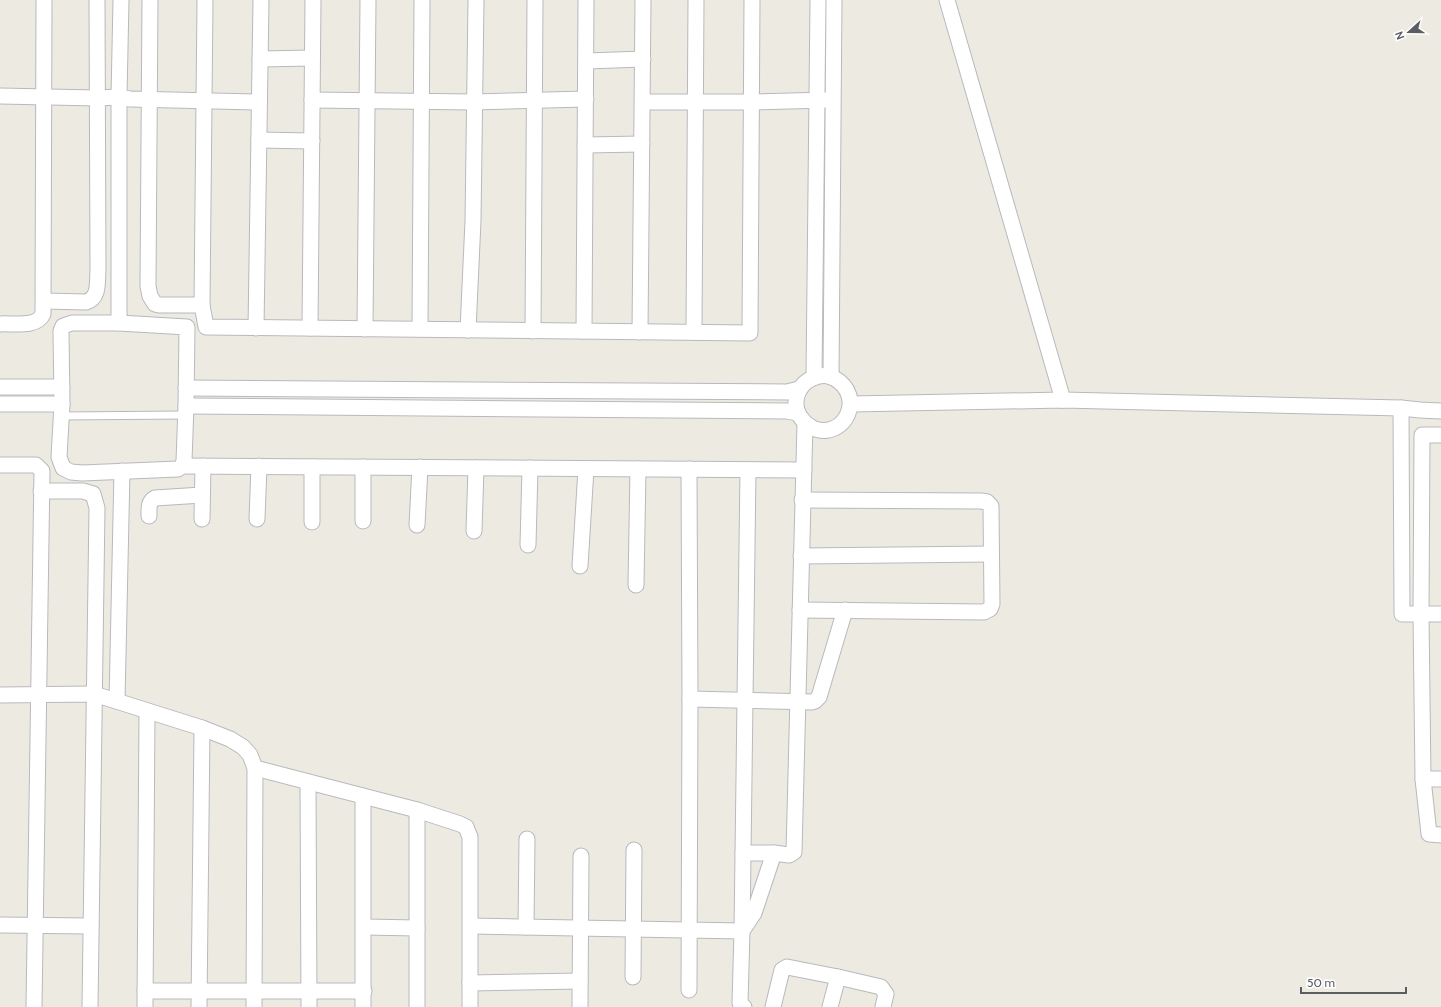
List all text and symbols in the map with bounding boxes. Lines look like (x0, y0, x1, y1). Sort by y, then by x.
north arrow (1389, 12, 1429, 52)
text: N (1392, 29, 1408, 42)
scale bar (1301, 969, 1406, 995)
text: 50 m (1307, 975, 1335, 990)

